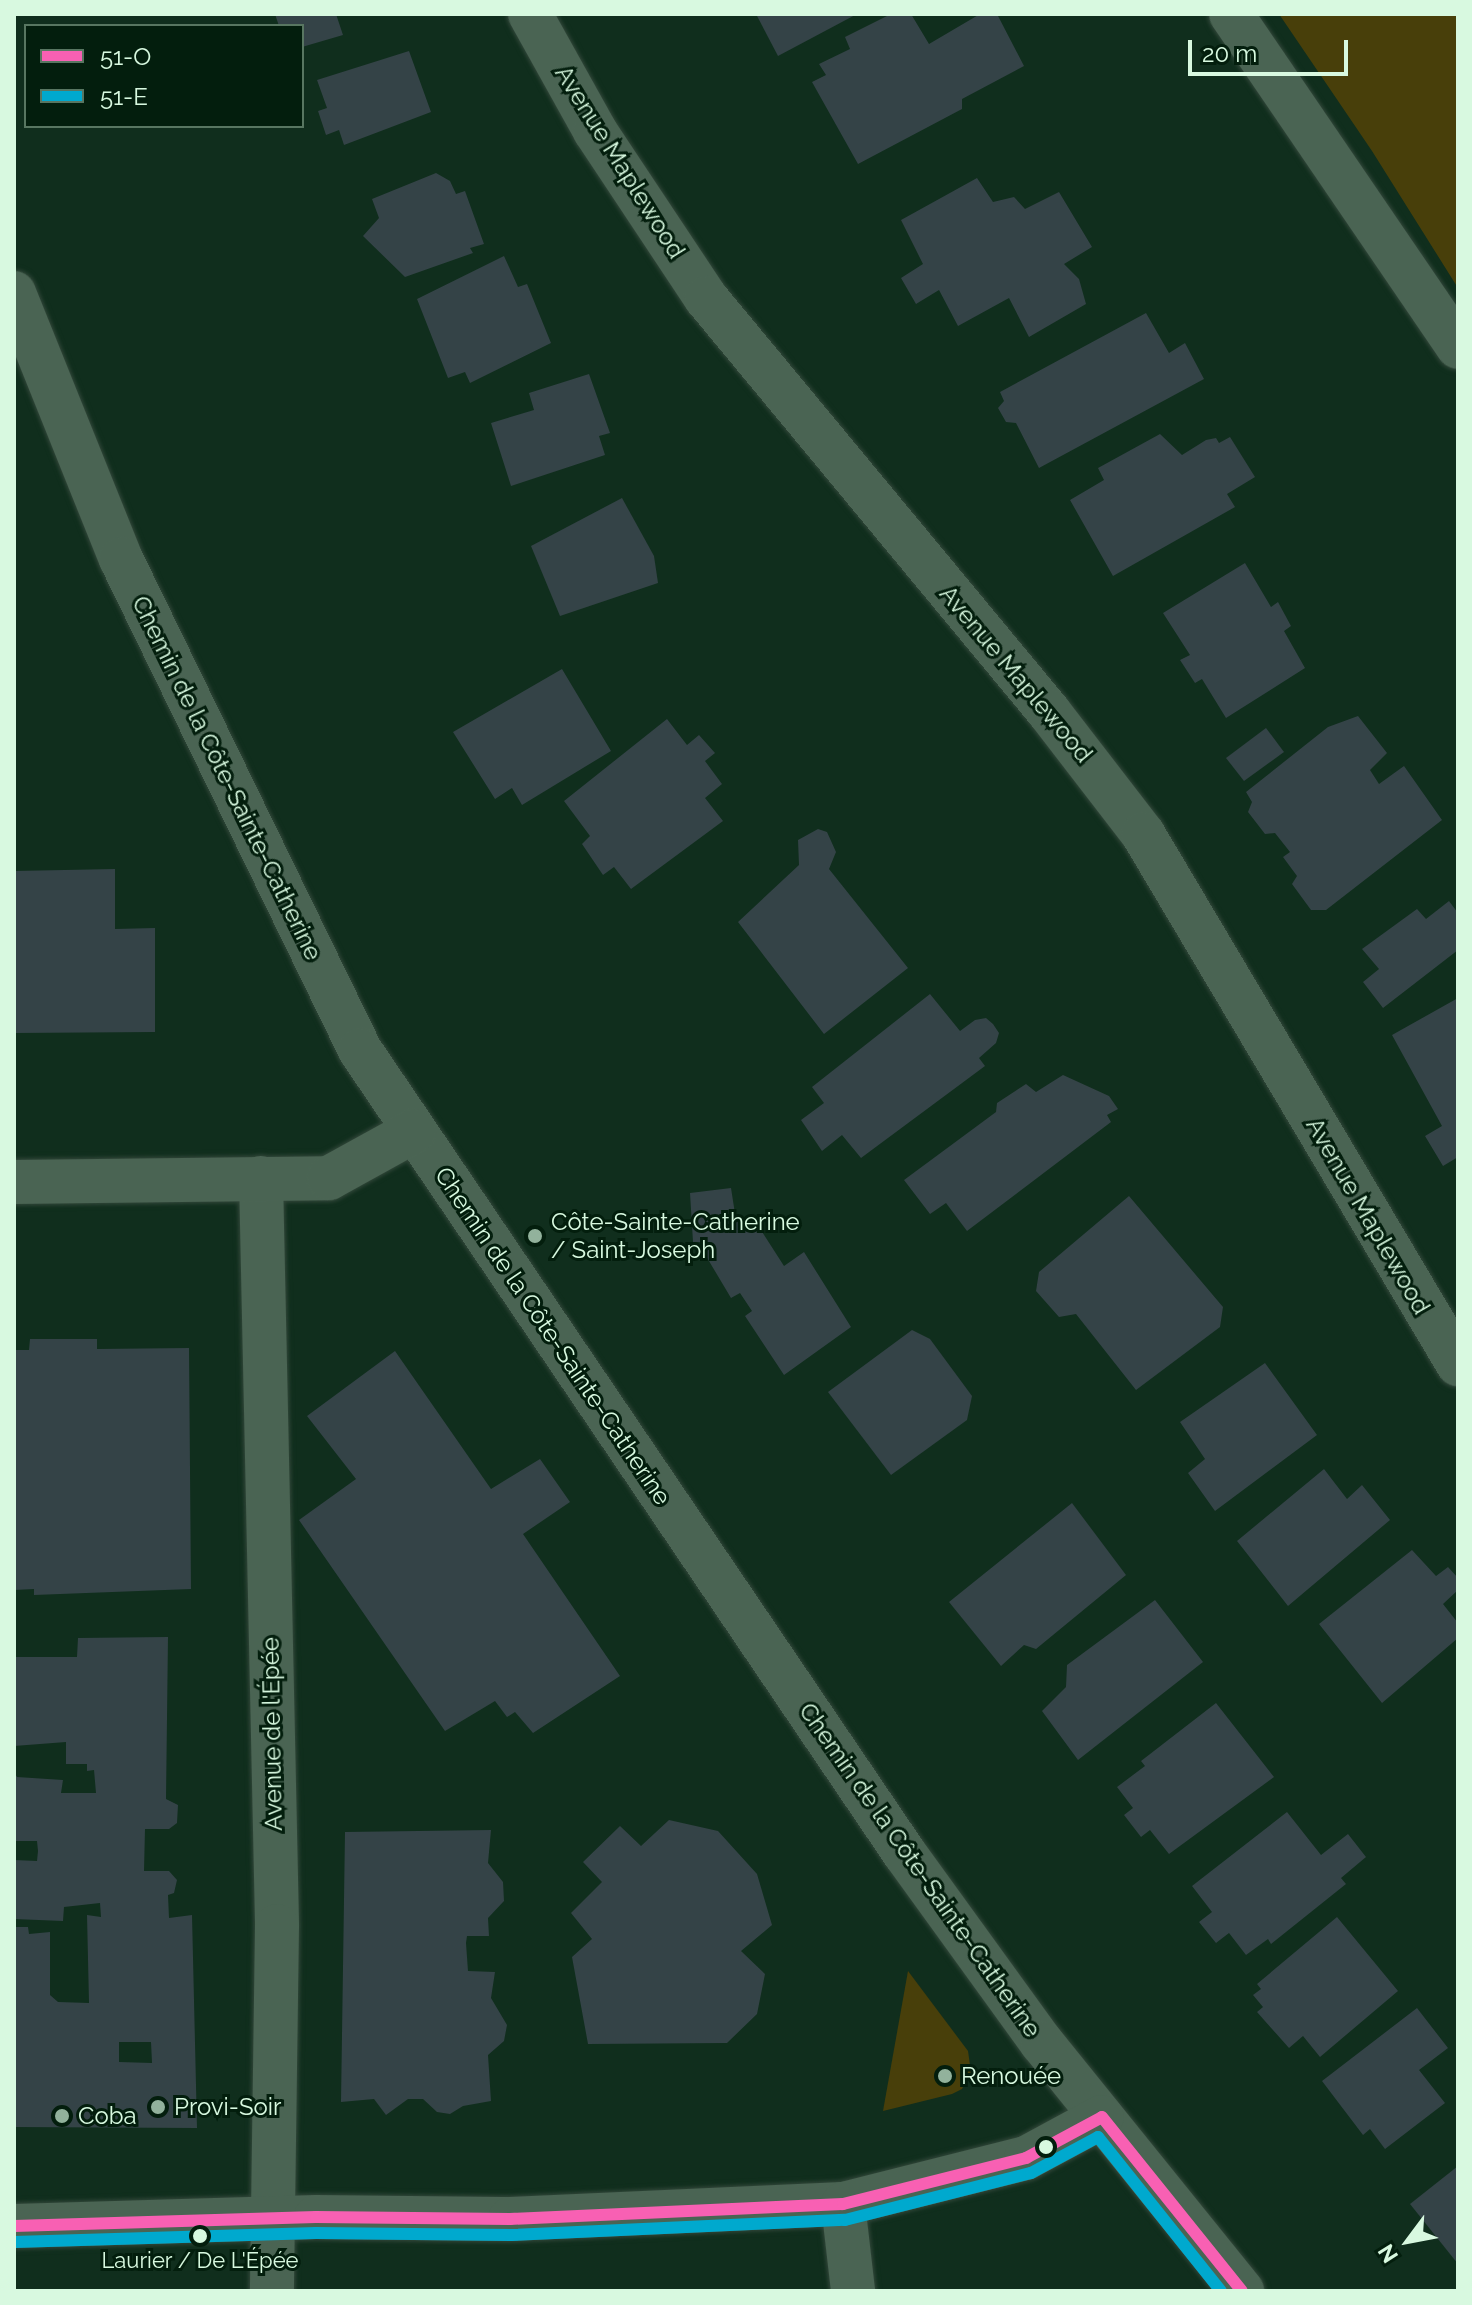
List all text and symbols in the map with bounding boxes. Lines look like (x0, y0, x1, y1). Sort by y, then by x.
legend (24, 24, 304, 128)
scale bar (1192, 24, 1352, 74)
text: 20 m (1202, 39, 1257, 68)
text: 51-O (100, 42, 151, 71)
street label: Avenue Maplewood (549, 60, 691, 264)
text: 51-E (100, 82, 148, 111)
street label: Avenue Maplewood (934, 580, 1098, 768)
street label: Chemin de la Côte-Sainte-Catherine (126, 591, 328, 965)
street label: Avenue Maplewood (1300, 1113, 1436, 1319)
street label: Chemin de la Côte-Sainte-Catherine (429, 1162, 677, 1510)
place label: Côte-Sainte-Catherine / Saint-Joseph (551, 1208, 800, 1264)
marker: Côte-Sainte-Catherine / Saint-Joseph (526, 1227, 544, 1245)
street label: Avenue de l'Épée (256, 1637, 288, 1831)
street label: Chemin de la Côte-Sainte-Catherine (793, 1697, 1047, 2043)
place label: Renouée (961, 2062, 1061, 2090)
marker: Renouée (936, 2067, 954, 2085)
place label: Provi-Soir (174, 2093, 281, 2121)
marker: Provi-Soir (149, 2098, 167, 2116)
place label: Coba (78, 2102, 137, 2130)
marker: Coba (53, 2107, 71, 2125)
unlabelled marker (1038, 2139, 1054, 2155)
north arrow (1368, 2201, 1448, 2281)
marker: Laurier / De L'Épée (192, 2228, 208, 2244)
text: N (1372, 2240, 1403, 2268)
place label: Laurier / De L'Épée (101, 2248, 299, 2274)

